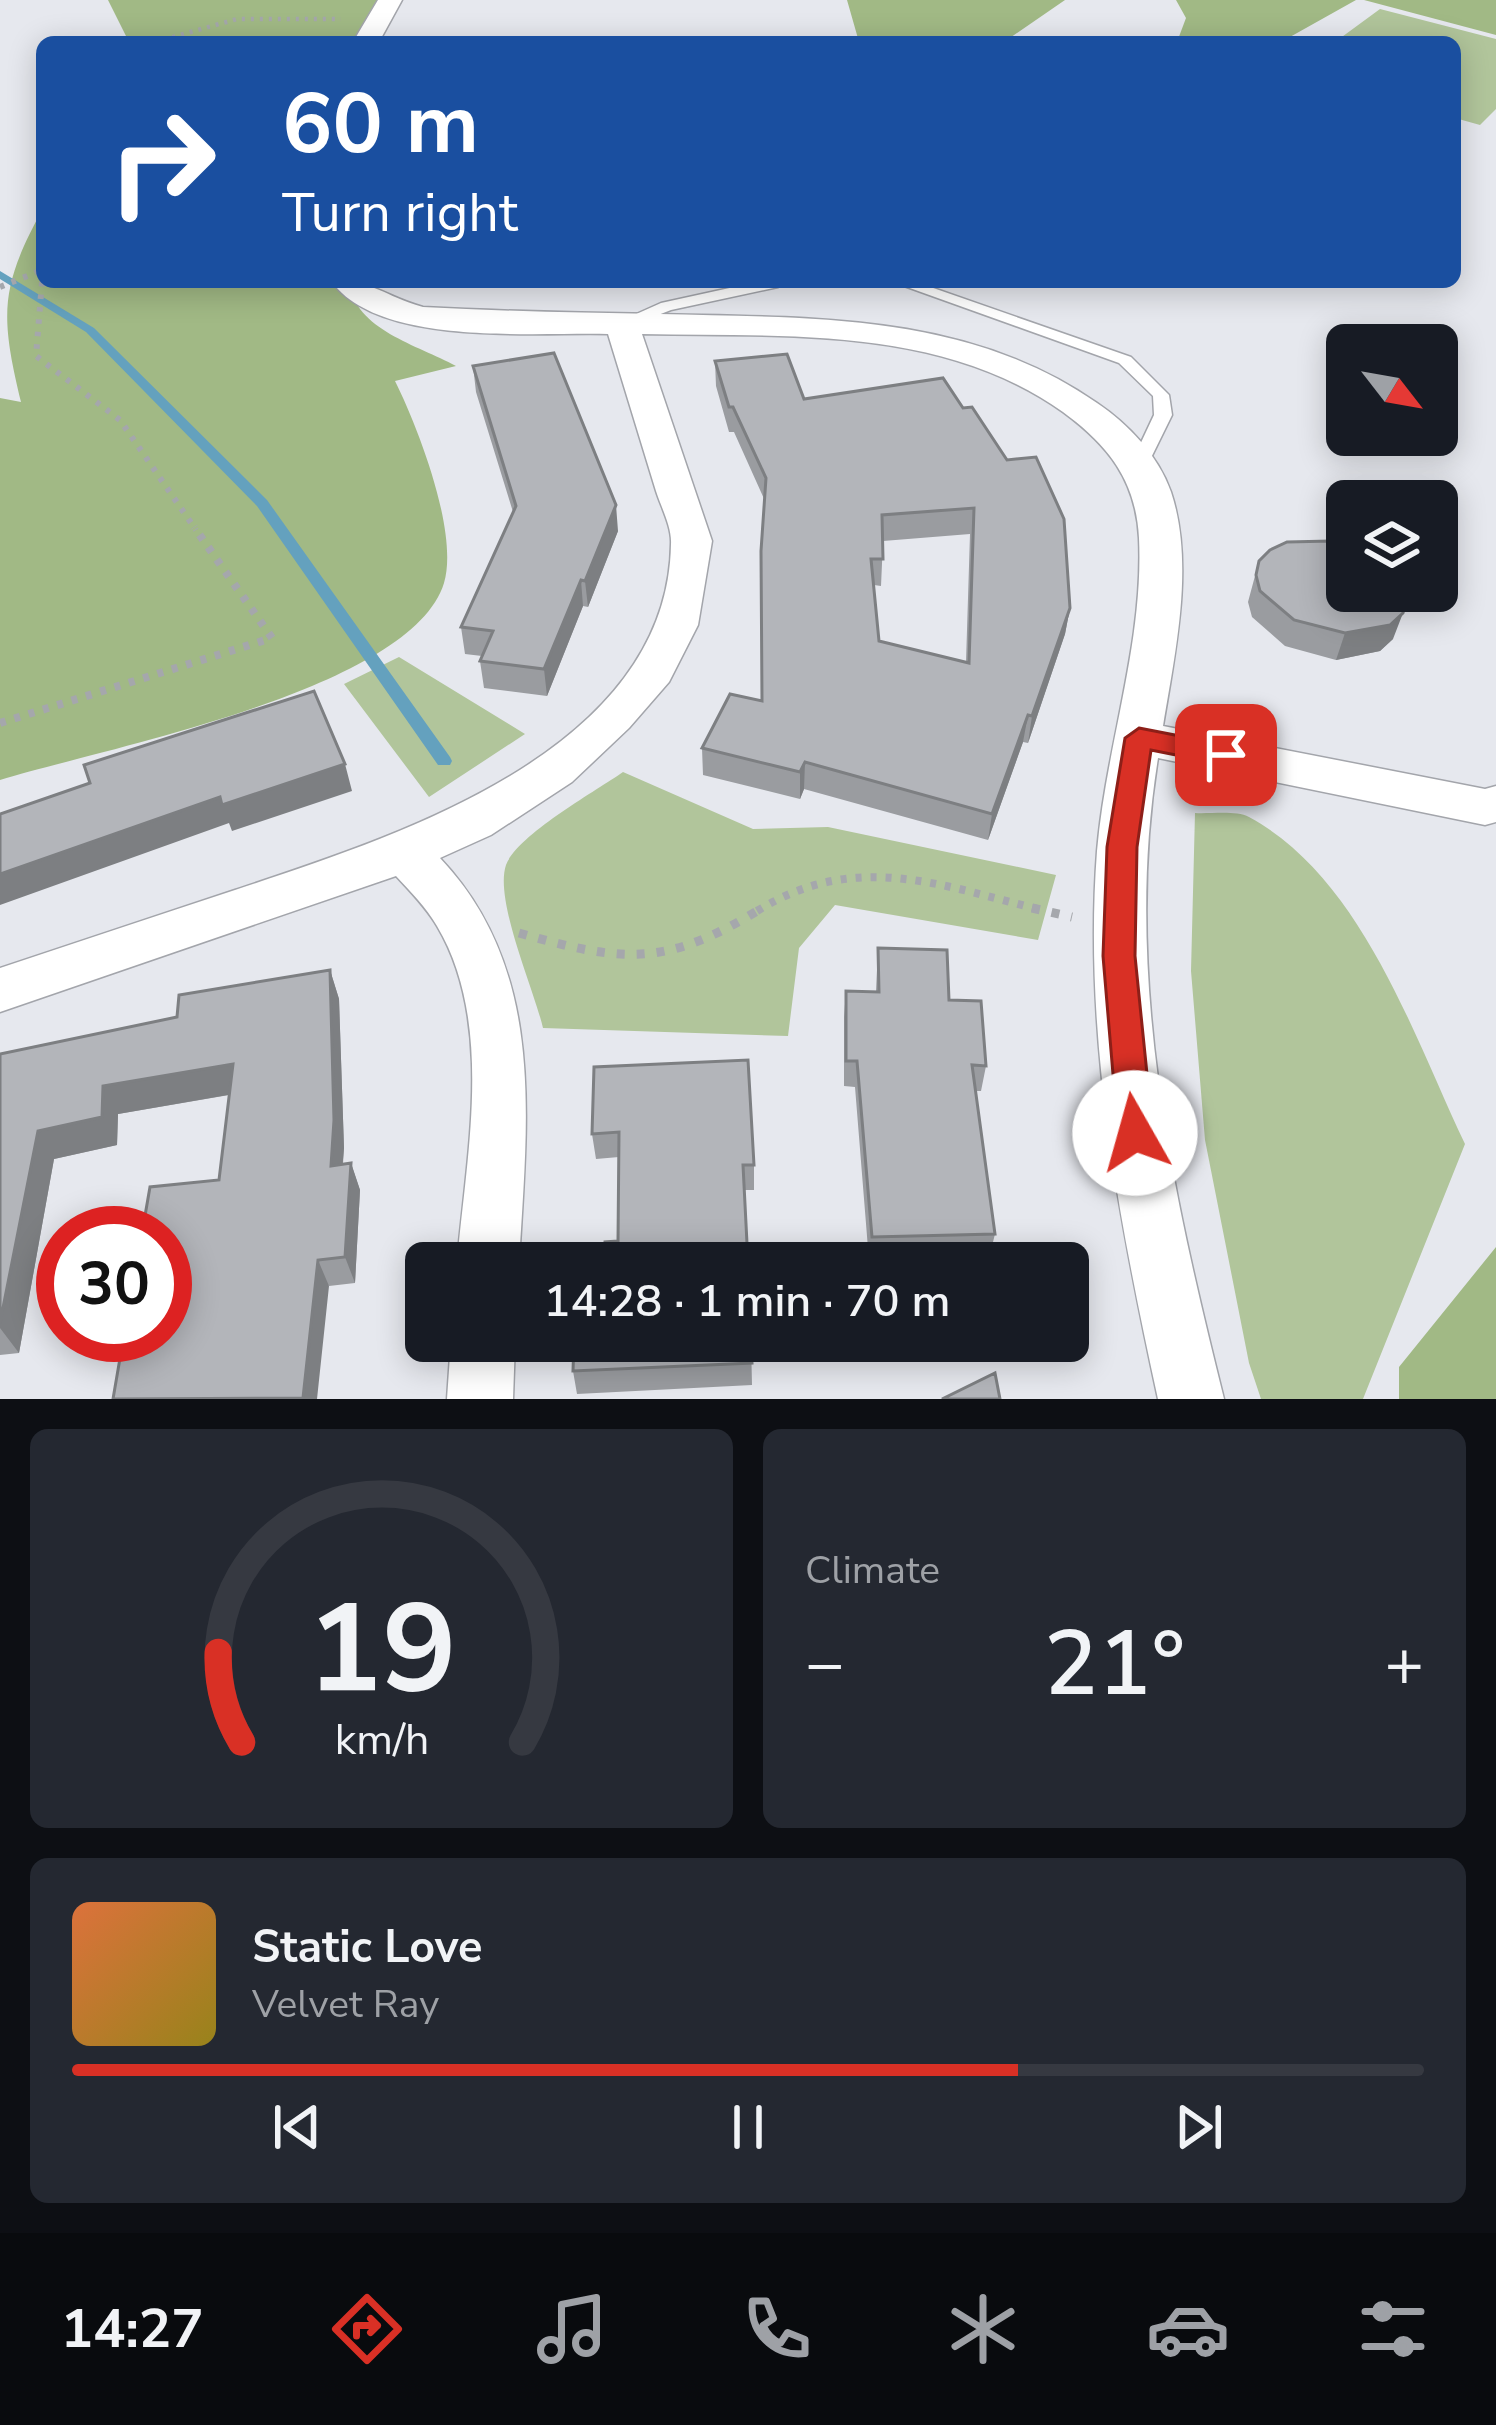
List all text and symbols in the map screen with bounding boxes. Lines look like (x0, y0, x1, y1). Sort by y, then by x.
text: 60 m (282, 67, 479, 182)
icon: right (84, 84, 240, 240)
text: Turn right (282, 176, 518, 250)
north arrow (1326, 324, 1458, 456)
map controls (1326, 324, 1458, 612)
button: layers (1326, 480, 1458, 612)
pin (1175, 704, 1277, 806)
icon: arrive (1193, 722, 1259, 788)
position arrow (1072, 1070, 1198, 1196)
speed limit sign: 30 (36, 1206, 192, 1362)
text: 14:28 · 1 min · 70 m (544, 1271, 950, 1332)
text: Climate (805, 1544, 940, 1597)
text: 19 (307, 1565, 456, 1735)
text: 21° (1044, 1603, 1185, 1726)
text: − (805, 1619, 845, 1709)
text: + (1384, 1619, 1424, 1709)
text: km/h (334, 1710, 429, 1768)
text: Static Love (252, 1917, 482, 1978)
text: Velvet Ray (252, 1978, 439, 2031)
icon: previous (264, 2094, 330, 2160)
icon: pause (715, 2094, 781, 2160)
icon: next (1166, 2094, 1232, 2160)
icon: directions (325, 2287, 409, 2371)
icon: music (530, 2287, 614, 2371)
icon: phone (735, 2287, 819, 2371)
icon: climate (941, 2287, 1025, 2371)
icon: car (1146, 2287, 1230, 2371)
icon: filters (1351, 2287, 1435, 2371)
text: 14:27 (61, 2292, 204, 2366)

